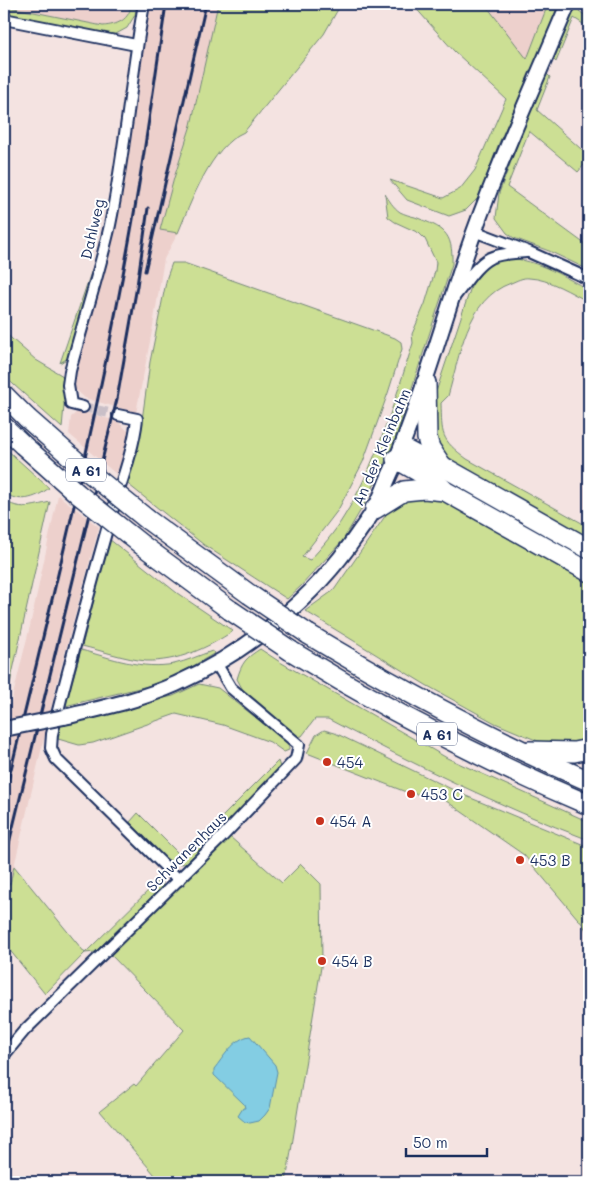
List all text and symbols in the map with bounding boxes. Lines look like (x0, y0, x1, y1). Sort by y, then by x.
street label: Dahlweg (75, 197, 109, 261)
street label: An der Kleinbahn (347, 385, 415, 509)
road number: A 61 (66, 458, 106, 482)
road number: A 61 (417, 722, 457, 746)
place label: 454 (337, 752, 364, 772)
marker: 454 (321, 756, 333, 768)
place label: 453 C (421, 784, 463, 804)
marker: 453 C (405, 788, 417, 800)
street label: Schwanenhaus (141, 806, 231, 896)
place label: 454 A (330, 811, 372, 831)
marker: 454 A (314, 815, 326, 827)
place label: 453 B (530, 850, 570, 870)
marker: 453 B (514, 854, 526, 866)
place label: 454 B (332, 951, 372, 971)
marker: 454 B (316, 955, 328, 967)
scale bar (406, 1126, 487, 1158)
text: 50 m (413, 1132, 448, 1152)

